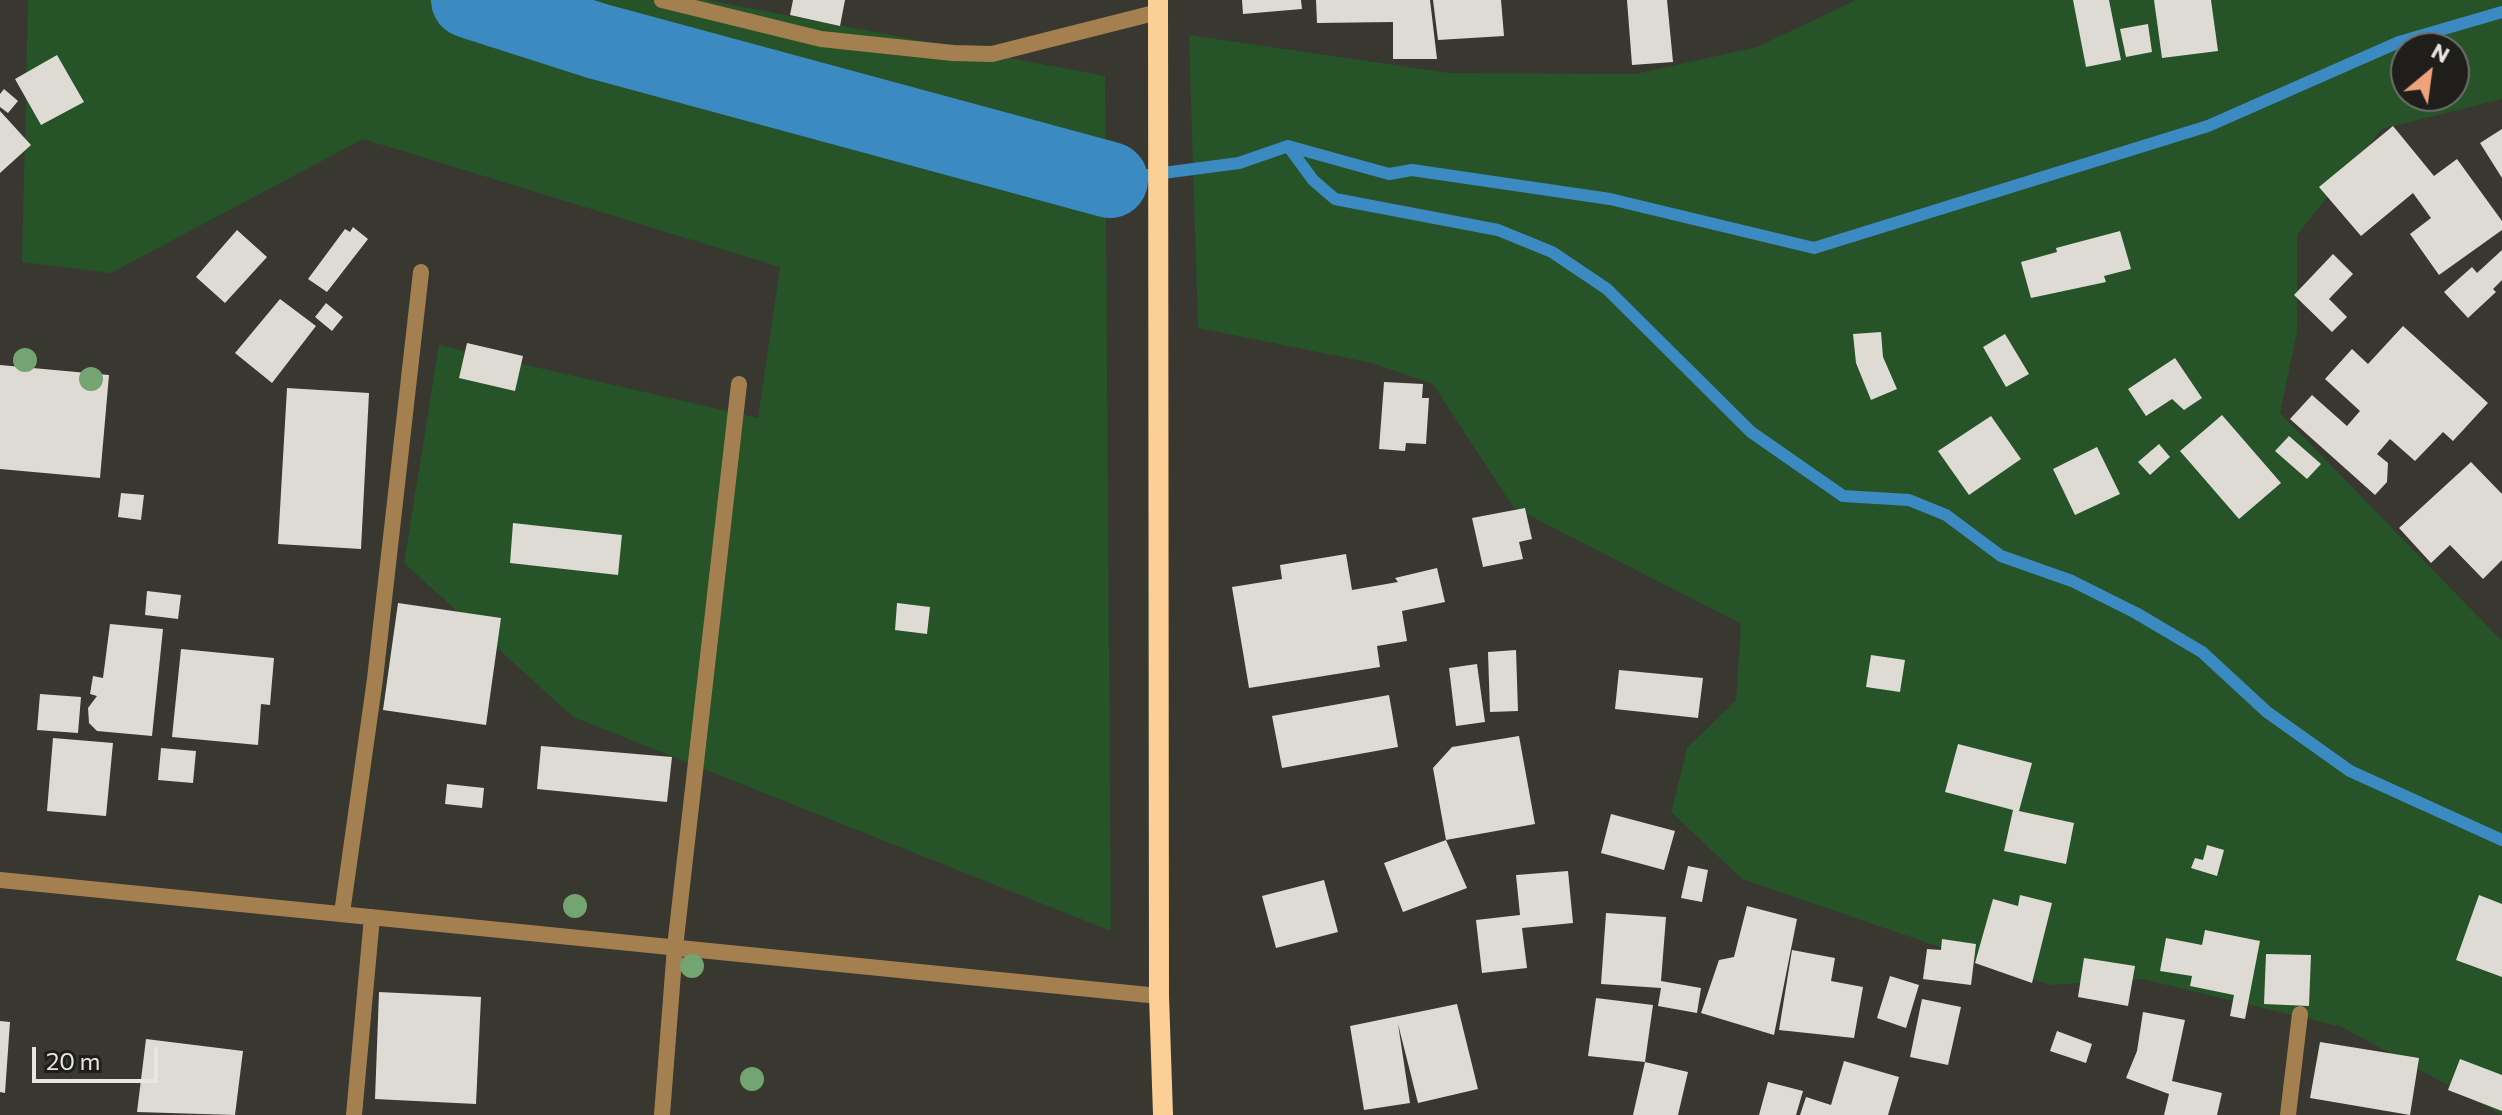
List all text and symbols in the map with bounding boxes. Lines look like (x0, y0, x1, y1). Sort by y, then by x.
north arrow (2390, 32, 2470, 112)
text: N (2427, 37, 2455, 68)
scale bar (36, 1031, 162, 1081)
text: 20 m (46, 1046, 100, 1075)

